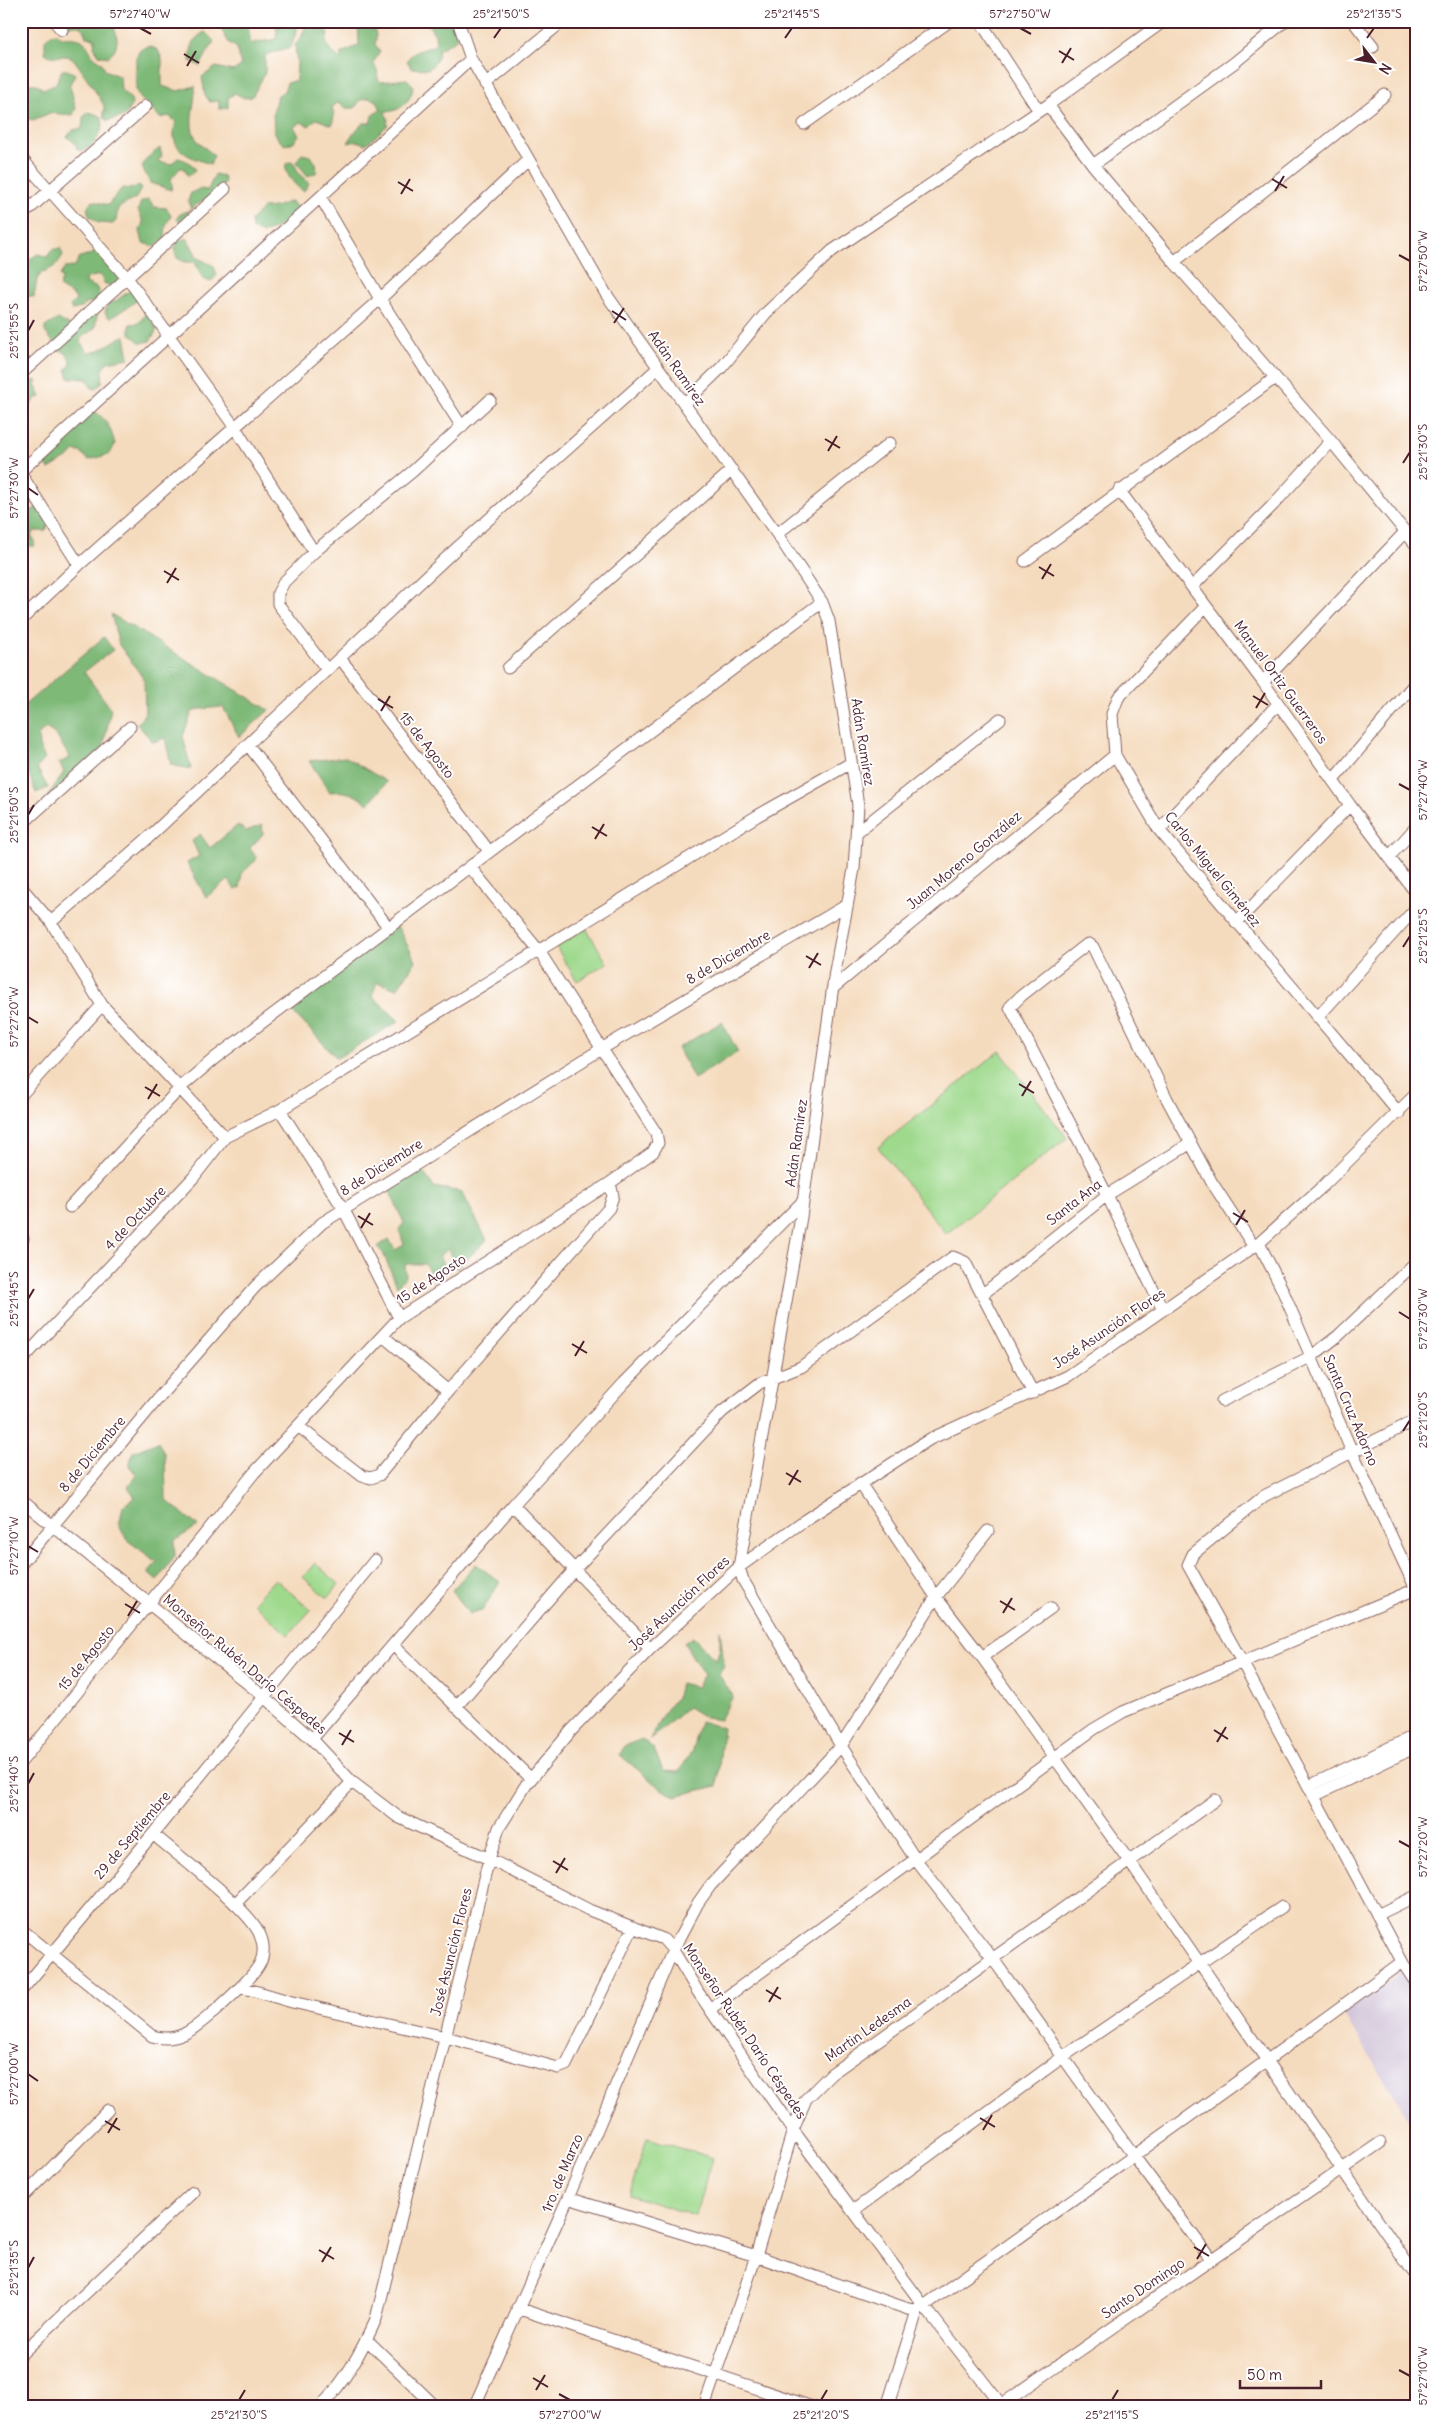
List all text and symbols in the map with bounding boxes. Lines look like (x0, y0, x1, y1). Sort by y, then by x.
text: 57°27'40"W (109, 6, 171, 21)
text: 25°21'50"S (473, 6, 530, 21)
text: 25°21'45"S (764, 6, 820, 21)
text: 57°27'50"W (989, 6, 1051, 21)
text: 25°21'35"S (1346, 6, 1402, 21)
north arrow (1350, 38, 1400, 88)
text: N (1375, 60, 1395, 77)
text: 57°27'50"W (1415, 230, 1430, 292)
text: 25°21'55"S (6, 303, 21, 359)
street label: Adán Ramírez (644, 327, 710, 410)
text: 25°21'30"S (1415, 423, 1430, 480)
text: 57°27'30"W (6, 457, 21, 519)
street label: Manuel Ortiz Guerreros (1230, 617, 1332, 747)
street label: Adán Ramírez (847, 697, 879, 787)
street label: 15 de Agosto (395, 708, 459, 782)
text: 57°27'40"W (1415, 759, 1430, 821)
text: 25°21'50"S (6, 786, 21, 843)
street label: Juan Moreno González (903, 807, 1025, 913)
street label: Carlos Miguel Giménez (1161, 808, 1265, 931)
text: 25°21'25"S (1415, 908, 1430, 964)
street label: 8 de Diciembre (683, 926, 773, 988)
text: 57°27'20"W (6, 986, 21, 1048)
street label: Adán Ramírez (781, 1098, 811, 1188)
street label: 8 de Diciembre (336, 1134, 426, 1200)
street label: Santa Ana (1043, 1175, 1105, 1229)
street label: 4 de Octubre (100, 1182, 170, 1254)
street label: 15 de Agosto (393, 1250, 469, 1308)
text: 25°21'45"S (6, 1271, 21, 1327)
street label: José Asunción Flores (1049, 1284, 1169, 1372)
text: 57°27'30"W (1415, 1288, 1430, 1350)
street label: Santa Cruz Adorno (1319, 1351, 1383, 1469)
text: 25°21'20"S (1415, 1391, 1430, 1448)
street label: 8 de Diciembre (55, 1412, 129, 1496)
text: 57°27'10"W (6, 1516, 21, 1576)
street label: José Asunción Flores (625, 1552, 733, 1654)
street label: Monseñor Rubén Darío Céspedes (159, 1590, 331, 1738)
street label: 15 de Agosto (54, 1621, 118, 1695)
text: 25°21'40"S (6, 1755, 21, 1812)
street label: 29 de Septiembre (90, 1787, 174, 1883)
text: 57°27'20"W (1415, 1816, 1430, 1878)
street label: José Asunción Flores (426, 1886, 476, 2018)
street label: Monseñor Rubén Darío Céspedes (679, 1940, 811, 2122)
street label: Martin Ledesma (821, 1993, 915, 2065)
text: 57°27'00"W (6, 2043, 21, 2105)
street label: 1ro. de Marzo (537, 2131, 587, 2215)
text: 25°21'35"S (6, 2240, 21, 2296)
street label: Santo Domingo (1098, 2253, 1188, 2322)
text: 57°27'10"W (1415, 2346, 1430, 2406)
scale bar (1240, 2358, 1321, 2390)
text: 50 m (1247, 2365, 1282, 2384)
text: 25°21'30"S (211, 2407, 268, 2422)
text: 57°27'00"W (539, 2407, 601, 2422)
text: 25°21'20"S (793, 2407, 850, 2422)
text: 25°21'15"S (1085, 2407, 1139, 2422)

